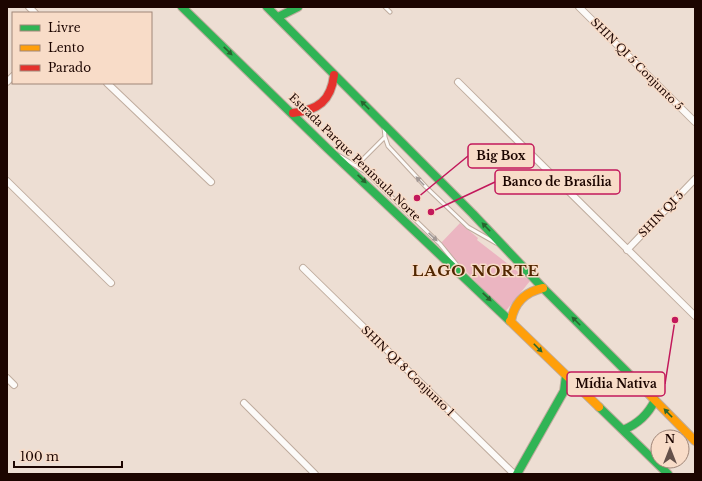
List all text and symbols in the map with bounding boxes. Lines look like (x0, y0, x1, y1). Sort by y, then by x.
legend (12, 12, 152, 84)
street label: SHIN QI 5 Conjunto 5 (588, 15, 686, 113)
text: Livre (48, 20, 81, 35)
text: Lento (48, 40, 84, 55)
one-way arrow (223, 46, 232, 55)
text: Parado (48, 60, 91, 75)
street label: Estrada Parque Península Norte (286, 90, 424, 224)
one-way arrow (360, 101, 369, 110)
callout: Big Box (468, 144, 534, 168)
text: Big Box (476, 148, 526, 163)
callout: Banco de Brasília (495, 170, 620, 194)
text: Banco de Brasília (502, 174, 612, 189)
one-way arrow (356, 175, 367, 184)
one-way arrow (415, 176, 425, 186)
street label: SHIN QI 5 (635, 188, 687, 240)
one-way arrow (481, 222, 491, 232)
one-way arrow (427, 232, 438, 241)
district label: LAGO NORTE (412, 261, 540, 280)
one-way arrow (482, 293, 492, 302)
one-way arrow (571, 316, 581, 326)
street label: SHIN QI 8 Conjunto 1 (359, 323, 458, 419)
one-way arrow (533, 343, 543, 353)
callout: Mídia Nativa (567, 372, 665, 396)
text: Mídia Nativa (575, 376, 657, 391)
one-way arrow (663, 408, 673, 418)
north arrow (650, 429, 690, 469)
text: N (665, 432, 676, 446)
scale bar (14, 443, 122, 469)
text: 100 m (20, 449, 59, 464)

